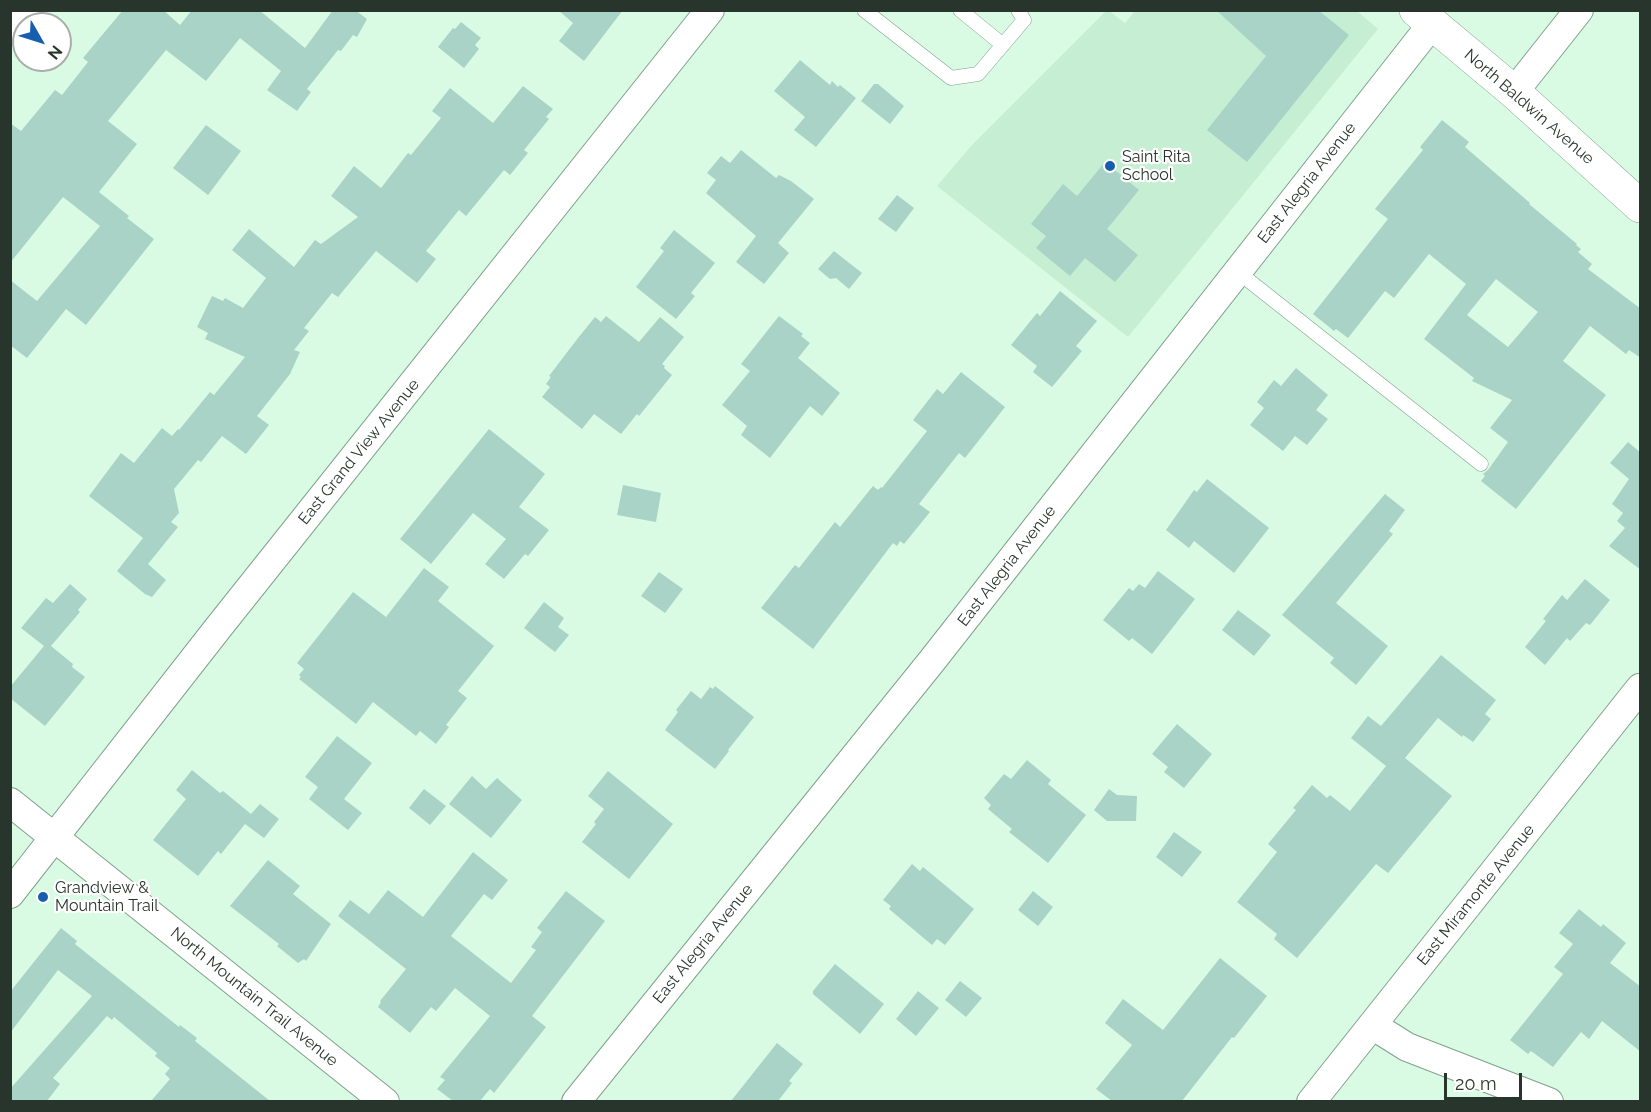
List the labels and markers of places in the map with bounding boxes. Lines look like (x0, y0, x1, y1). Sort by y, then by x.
place label: Saint Rita School (1122, 147, 1191, 185)
marker: Saint Rita School (1103, 159, 1117, 173)
place label: Grandview & Mountain Trail (55, 878, 159, 916)
marker: Grandview & Mountain Trail (36, 890, 50, 904)

